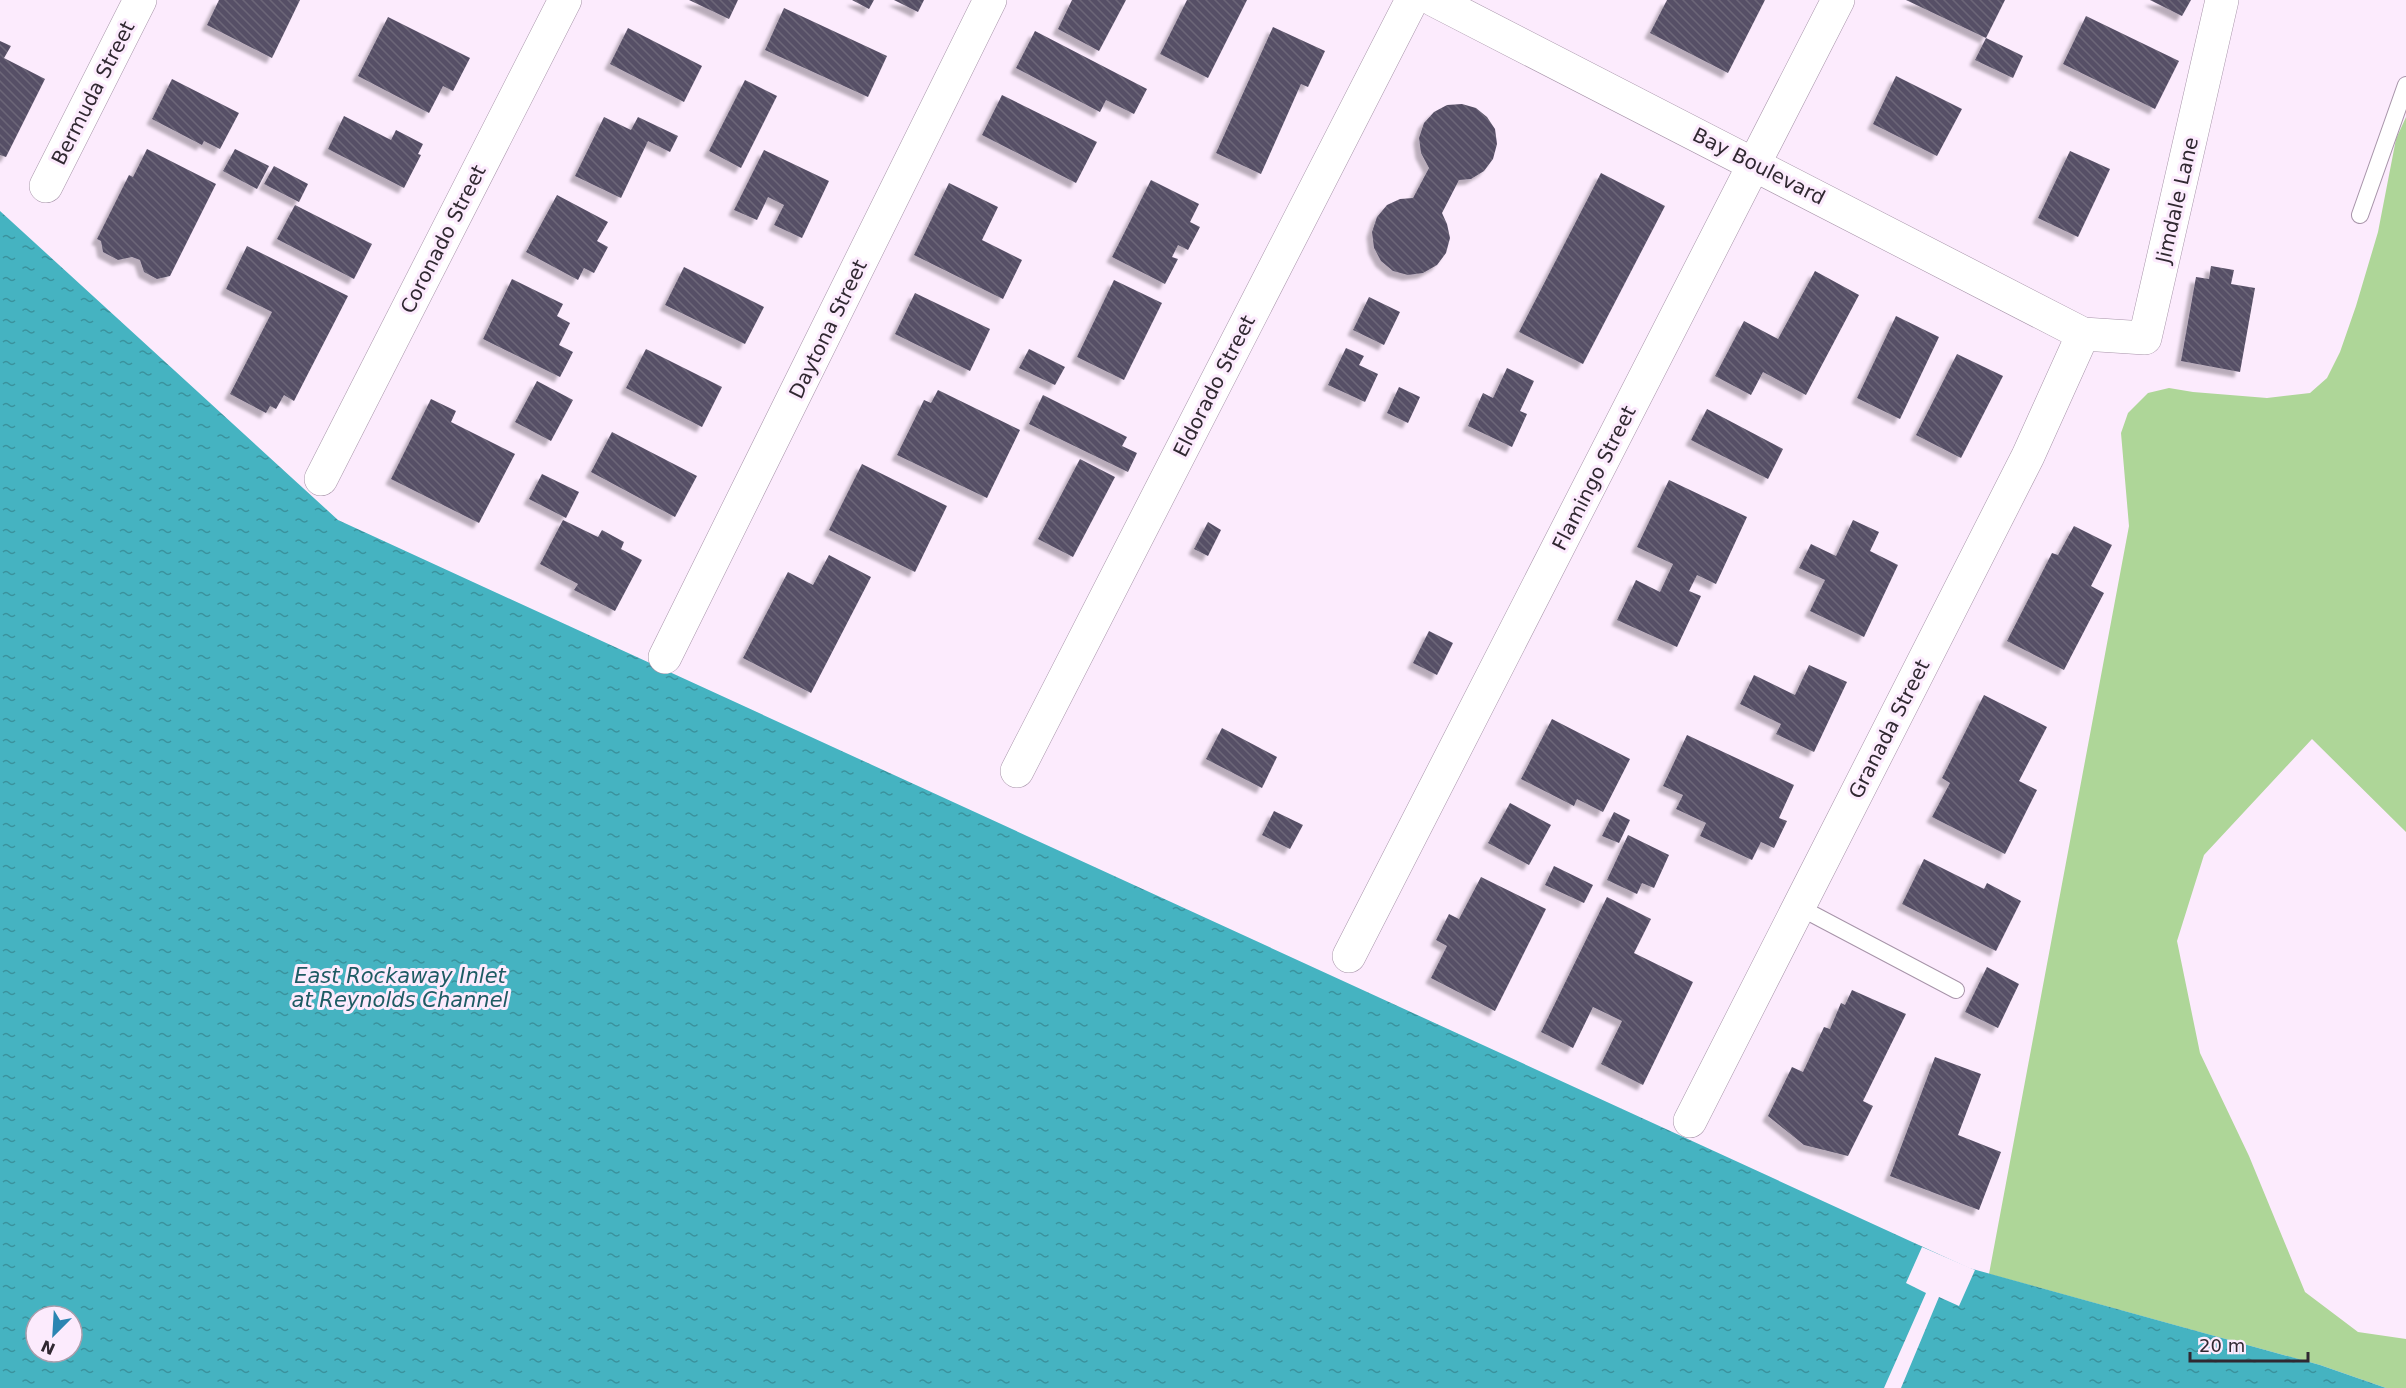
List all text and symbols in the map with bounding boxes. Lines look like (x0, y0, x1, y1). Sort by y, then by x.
street label: Bermuda Street (46, 17, 140, 169)
street label: Bay Boulevard (1689, 122, 1829, 210)
street label: Jimdale Lane (2150, 135, 2203, 267)
street label: Coronado Street (395, 161, 491, 317)
street label: Daytona Street (784, 255, 872, 402)
street label: Eldorado Street (1168, 311, 1260, 461)
street label: Flamingo Street (1547, 402, 1641, 554)
street label: Granada Street (1844, 655, 1934, 803)
water label: East Rockaway Inlet at Reynolds Channel (292, 964, 509, 1012)
north arrow (24, 1304, 84, 1364)
scale bar (2190, 1325, 2308, 1363)
text: 20 m (2199, 1335, 2245, 1356)
text: N (38, 1336, 58, 1359)

